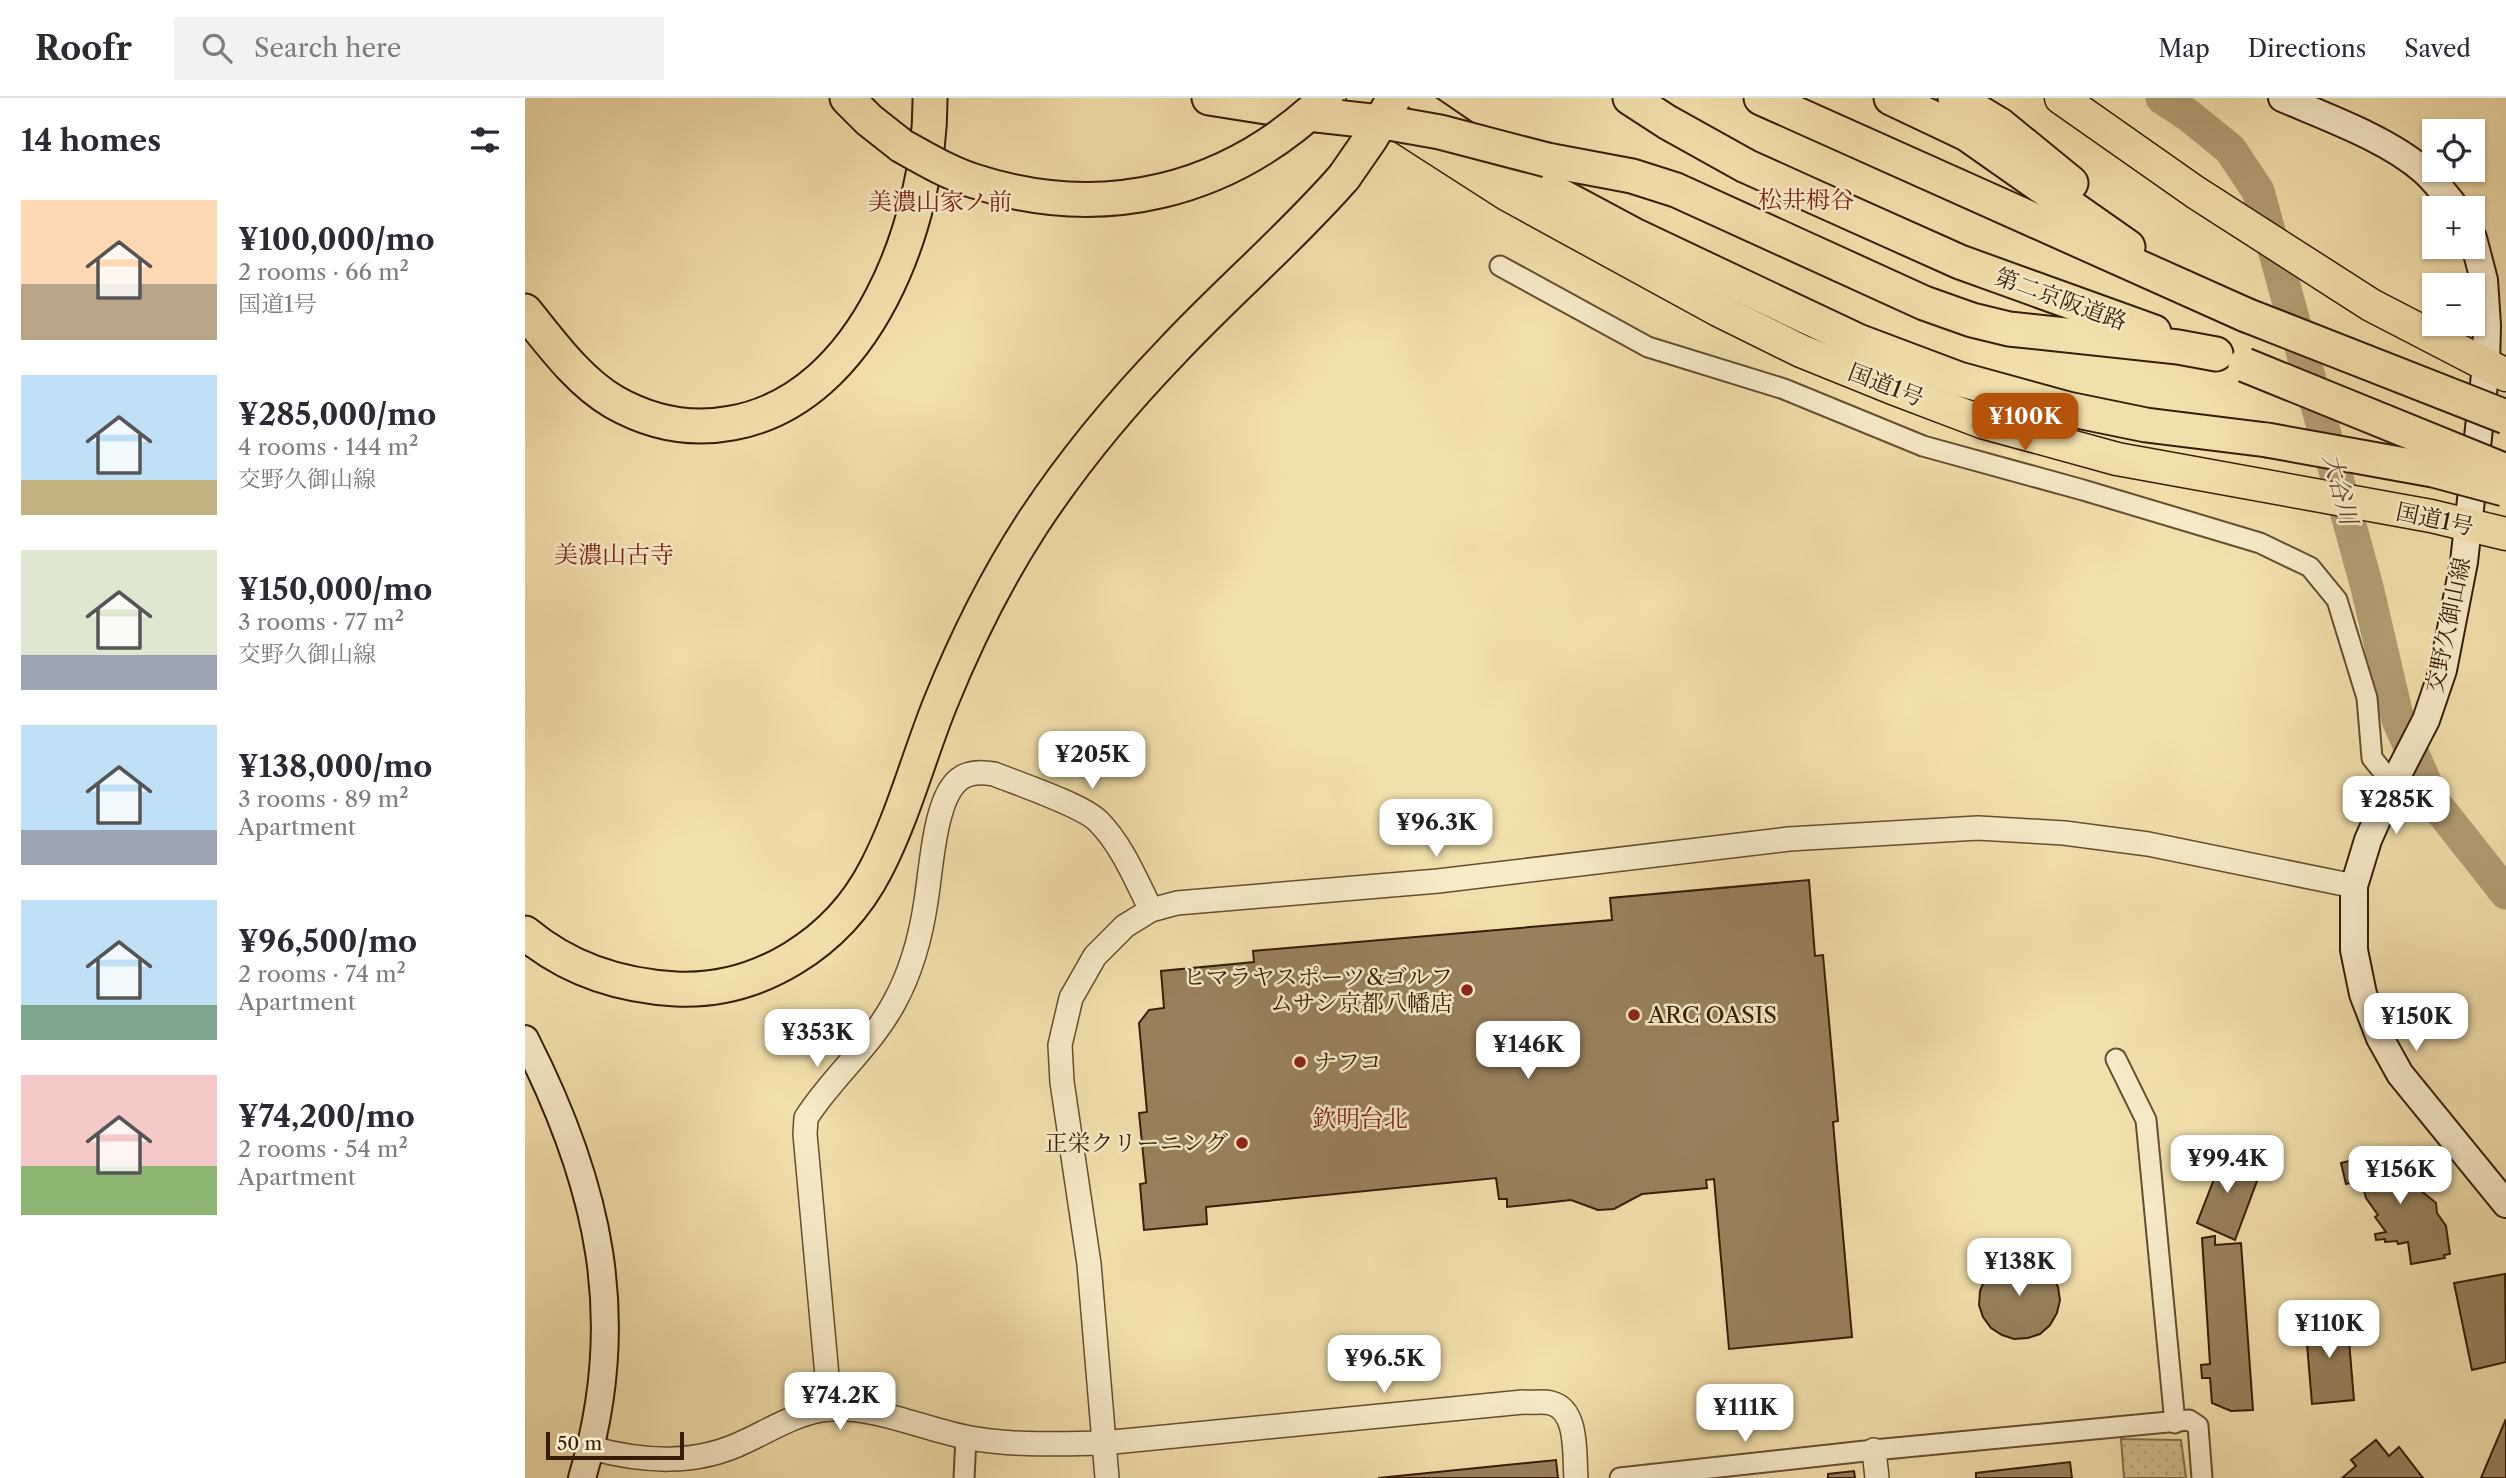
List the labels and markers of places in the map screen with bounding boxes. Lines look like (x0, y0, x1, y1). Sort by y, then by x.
pin: ¥100K (1976, 394, 2074, 453)
pin: ¥205K (1043, 732, 1141, 791)
pin: ¥285K (2347, 776, 2445, 836)
pin: ¥96.3K (1379, 800, 1493, 859)
place label: ヒマラヤスポーツ&ゴルフ ムサシ京都八幡店 (1183, 963, 1453, 1017)
marker: ヒマラヤスポーツ&ゴルフ ムサシ京都八幡店 (1459, 982, 1475, 998)
pin: ¥150K (2367, 993, 2465, 1053)
place label: ARC OASIS (1647, 1001, 1777, 1029)
marker: ARC OASIS (1626, 1007, 1642, 1023)
pin: ¥353K (768, 1010, 866, 1069)
pin: ¥146K (1479, 1021, 1577, 1081)
place label: ナフコ (1314, 1048, 1382, 1076)
marker: ナフコ (1292, 1054, 1308, 1070)
place label: 正栄クリーニング (1044, 1129, 1228, 1157)
marker: 正栄クリーニング (1234, 1135, 1250, 1151)
pin: ¥99.4K (2170, 1136, 2284, 1195)
pin: ¥156K (2351, 1146, 2449, 1206)
pin: ¥138K (1970, 1238, 2068, 1298)
pin: ¥110K (2280, 1300, 2378, 1360)
pin: ¥96.5K (1327, 1336, 1441, 1395)
pin: ¥74.2K (783, 1372, 897, 1432)
pin: ¥111K (1696, 1384, 1794, 1444)

